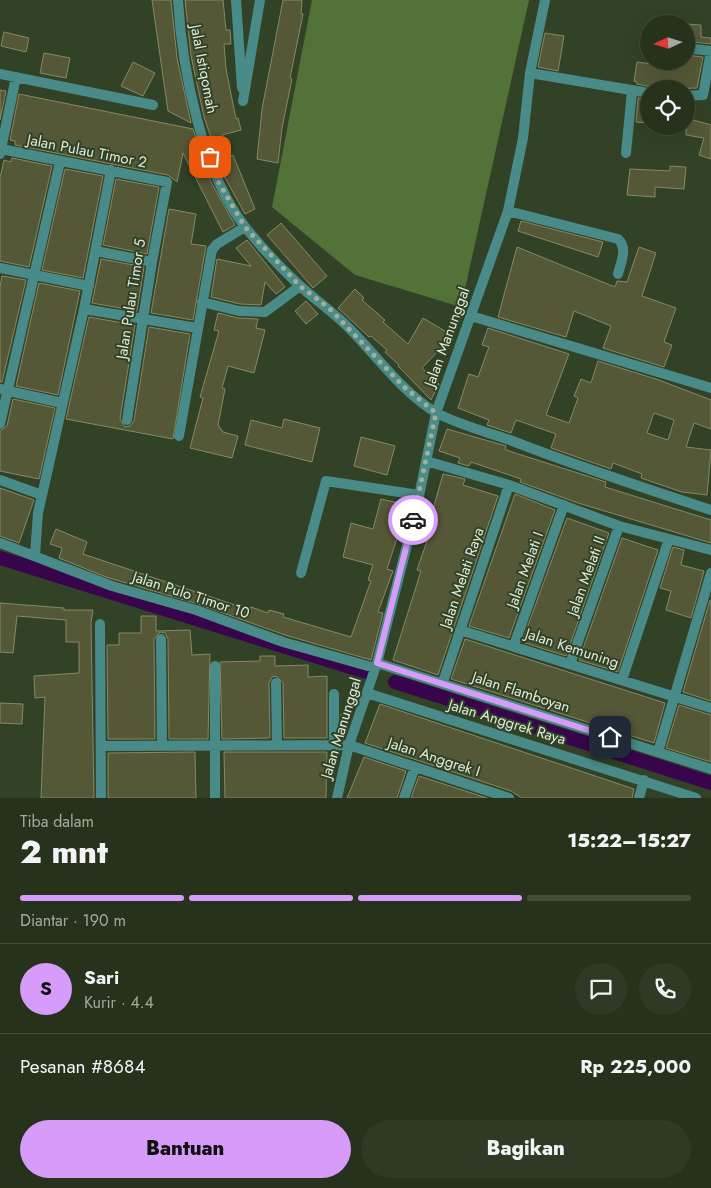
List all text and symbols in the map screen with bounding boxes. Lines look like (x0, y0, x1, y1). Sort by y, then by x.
north arrow (640, 15, 695, 70)
map controls (640, 15, 695, 135)
street label: Jalal Istiqomah (184, 21, 223, 115)
button: locate (640, 80, 695, 135)
street label: Jalan Pulau Timor 2 (23, 128, 149, 173)
pin (189, 136, 231, 178)
icon: bag (196, 143, 224, 171)
street label: Jalan Pulau Timor 5 (110, 237, 151, 363)
street label: Jalan Manunggal (418, 284, 475, 392)
courier (388, 495, 438, 545)
icon: car (399, 506, 427, 534)
street label: Jalan Melati Raya (434, 524, 490, 633)
street label: Jalan Melati I (500, 529, 549, 613)
street label: Jalan Melati II (561, 533, 611, 621)
street label: Jalan Pulo Timor 10 (128, 565, 252, 624)
street label: Jalan Kemuning (520, 622, 622, 674)
street label: Jalan Flamboyan (467, 665, 573, 718)
street label: Jalan Manunggal (315, 675, 367, 783)
street label: Jalan Anggrek Raya (444, 693, 568, 750)
pin (589, 716, 631, 758)
icon: home (596, 723, 624, 751)
street label: Jalan Anggrek I (383, 731, 483, 782)
text: Tiba dalam (20, 810, 94, 833)
text: 15:22–15:27 (567, 827, 691, 854)
text: 2 mnt (20, 829, 108, 875)
text: Diantar · 190 m (20, 909, 126, 932)
button: chat (575, 963, 627, 1015)
button: phone (639, 963, 691, 1015)
text: Sari (84, 964, 119, 991)
text: S (40, 975, 52, 1002)
text: Kurir · 4.4 (84, 991, 154, 1014)
text: Pesanan #8684 (20, 1053, 145, 1080)
text: Rp 225,000 (580, 1053, 691, 1080)
button: Bantuan (20, 1120, 351, 1178)
button: Bagikan (361, 1120, 691, 1178)

